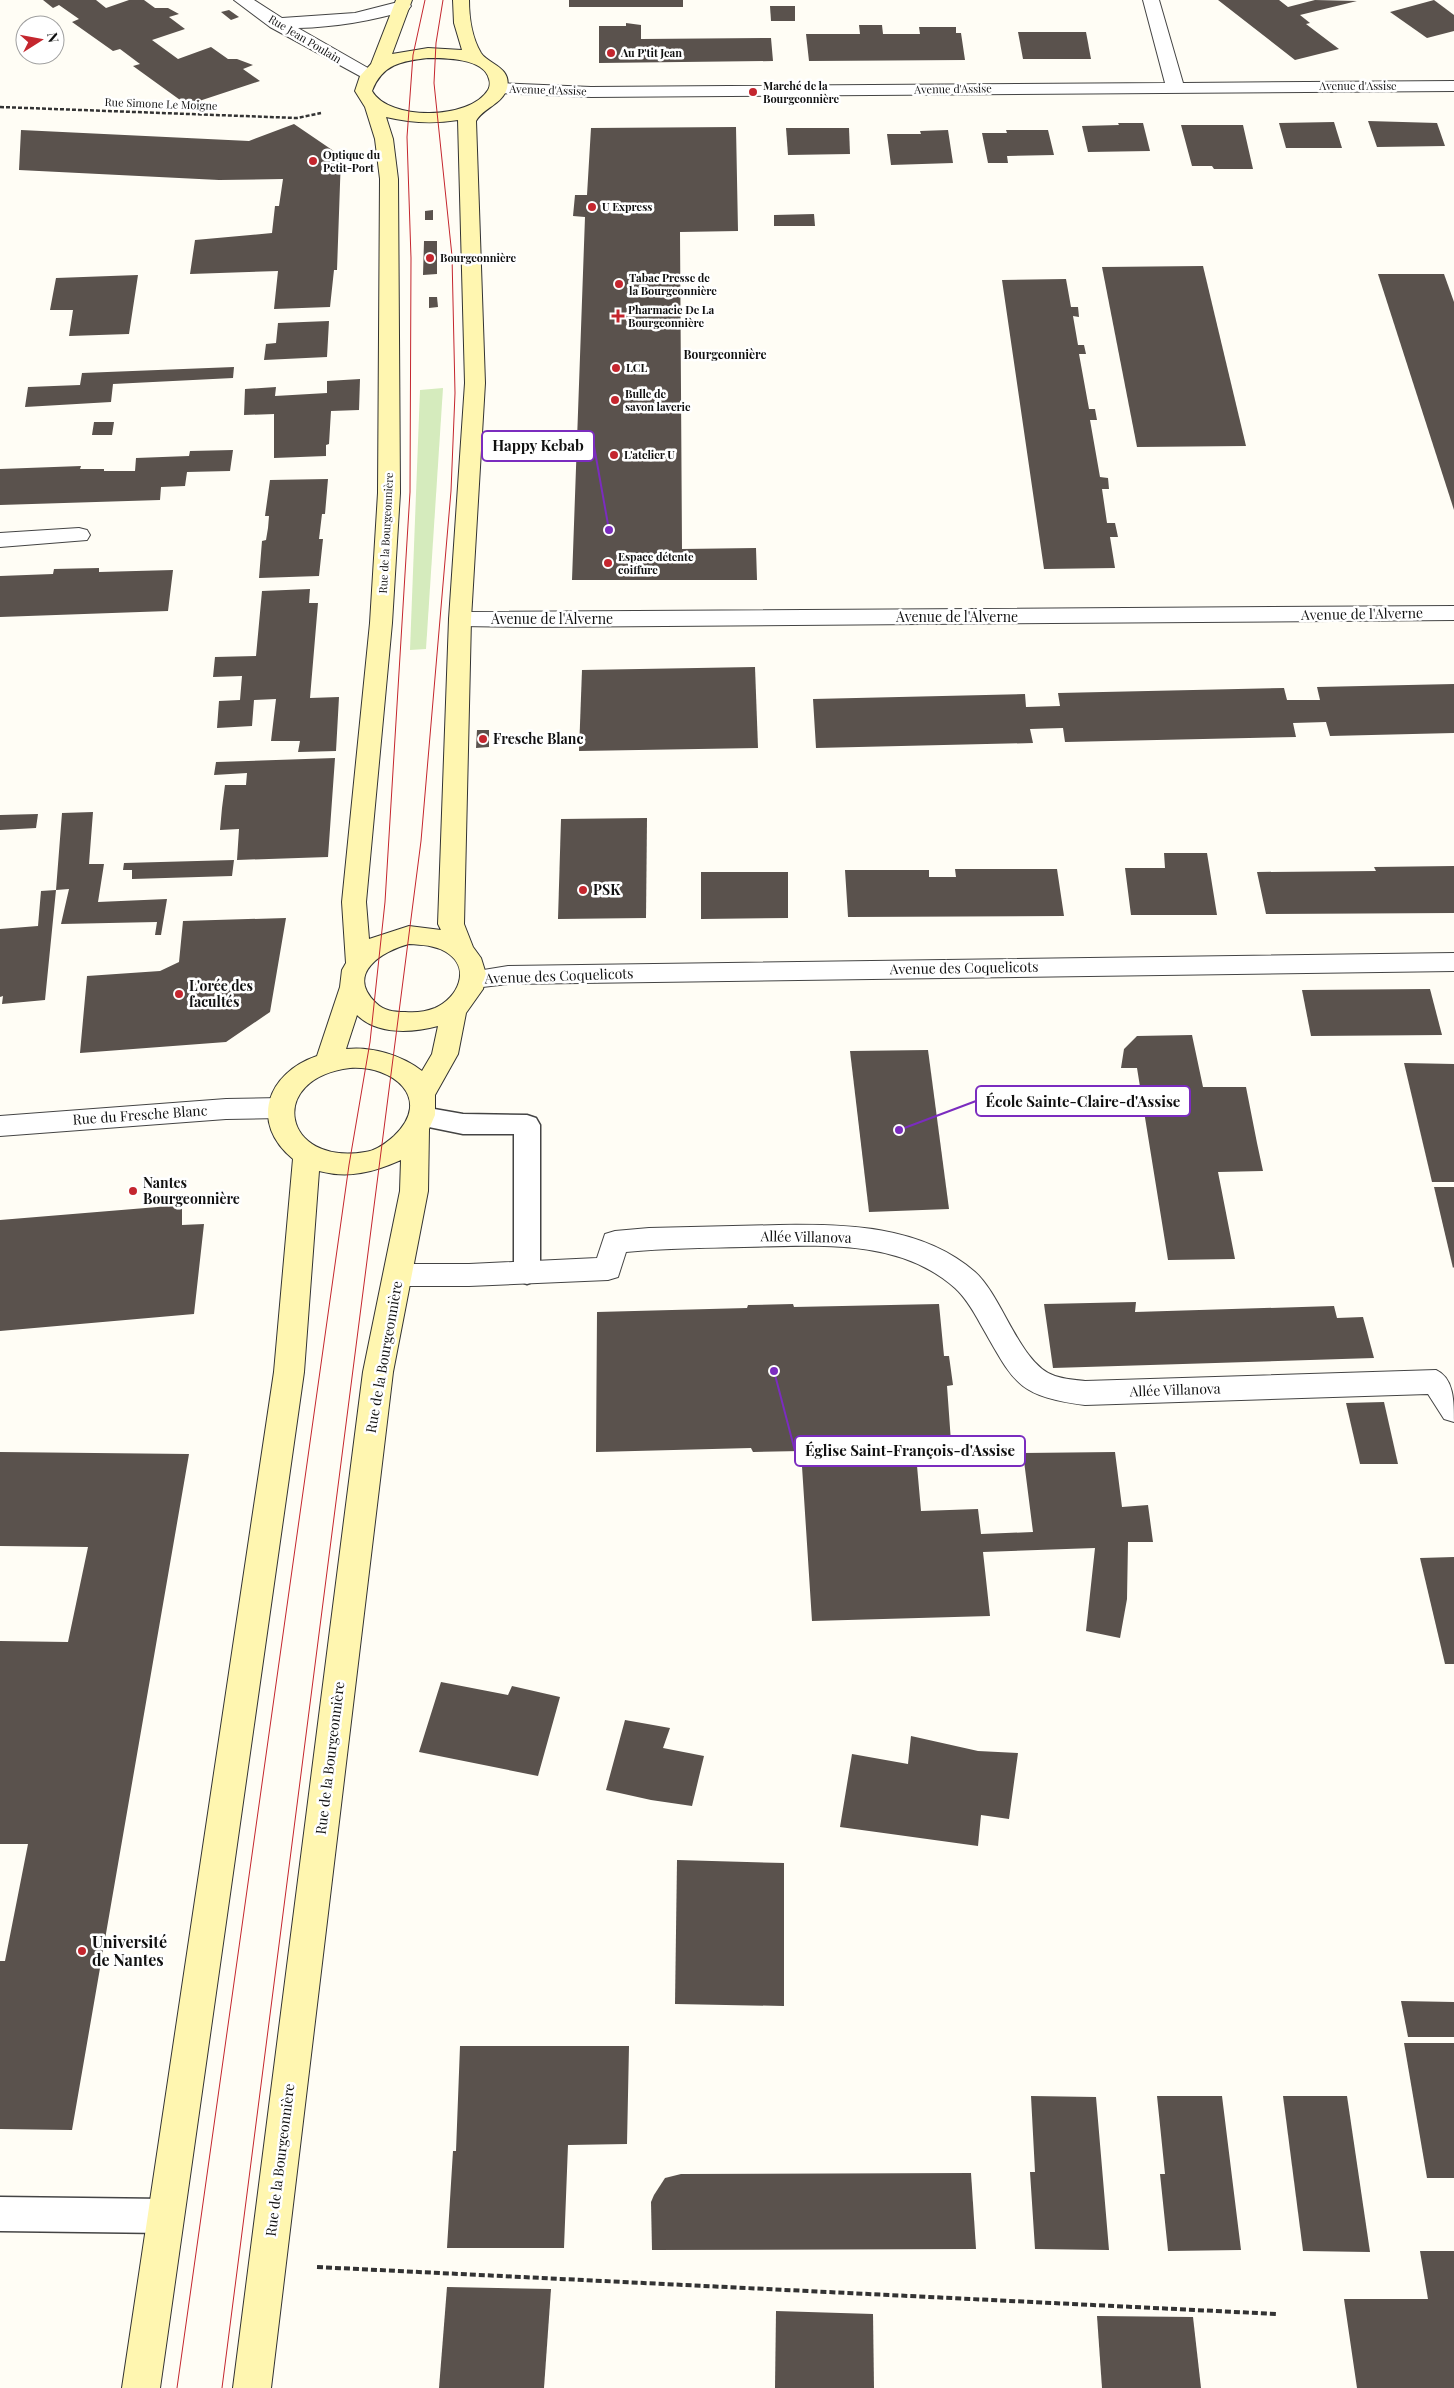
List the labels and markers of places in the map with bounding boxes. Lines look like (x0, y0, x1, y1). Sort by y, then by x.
place label: Au P'tit Jean (620, 45, 682, 60)
marker: Au P'tit Jean (605, 47, 617, 59)
place label: Marché de la Bourgeonnière (763, 78, 840, 106)
marker: Marché de la Bourgeonnière (747, 86, 759, 98)
place label: Optique du Petit-Port (323, 147, 380, 175)
marker: Optique du Petit-Port (307, 155, 319, 167)
place label: U Express (602, 199, 652, 214)
marker: U Express (586, 201, 598, 213)
place label: Bourgeonnière (440, 250, 517, 265)
marker: Bourgeonnière (424, 252, 436, 264)
place label: Tabac Presse de la Bourgeonnière (629, 270, 717, 298)
marker: Tabac Presse de la Bourgeonnière (613, 278, 625, 290)
place label: Pharmacie De La Bourgeonnière (628, 302, 715, 330)
marker: Pharmacie De La Bourgeonnière (612, 310, 624, 322)
place label: LCL (626, 360, 647, 375)
marker: LCL (610, 362, 622, 374)
place label: Bulle de savon laverie (625, 386, 691, 414)
marker: Bulle de savon laverie (609, 394, 621, 406)
callout: Happy Kebab (482, 431, 594, 461)
place label: L'atelier U (624, 447, 675, 462)
marker: L'atelier U (608, 449, 620, 461)
place label: Espace détente coiffure (618, 549, 694, 577)
marker: Espace détente coiffure (602, 557, 614, 569)
place label: Fresche Blanc (493, 729, 583, 748)
marker: Fresche Blanc (477, 733, 489, 745)
place label: PSK (593, 880, 621, 899)
marker: PSK (577, 884, 589, 896)
place label: L'orée des facultés (189, 976, 253, 1011)
marker: L'orée des facultés (173, 988, 185, 1000)
callout: École Sainte-Claire-d'Assise (976, 1086, 1190, 1116)
place label: Nantes Bourgeonnière (143, 1173, 240, 1208)
marker: Nantes Bourgeonnière (127, 1185, 139, 1197)
callout: Église Saint-François-d'Assise (795, 1436, 1025, 1466)
place label: Université de Nantes (92, 1931, 167, 1970)
marker: Université de Nantes (76, 1945, 88, 1957)

